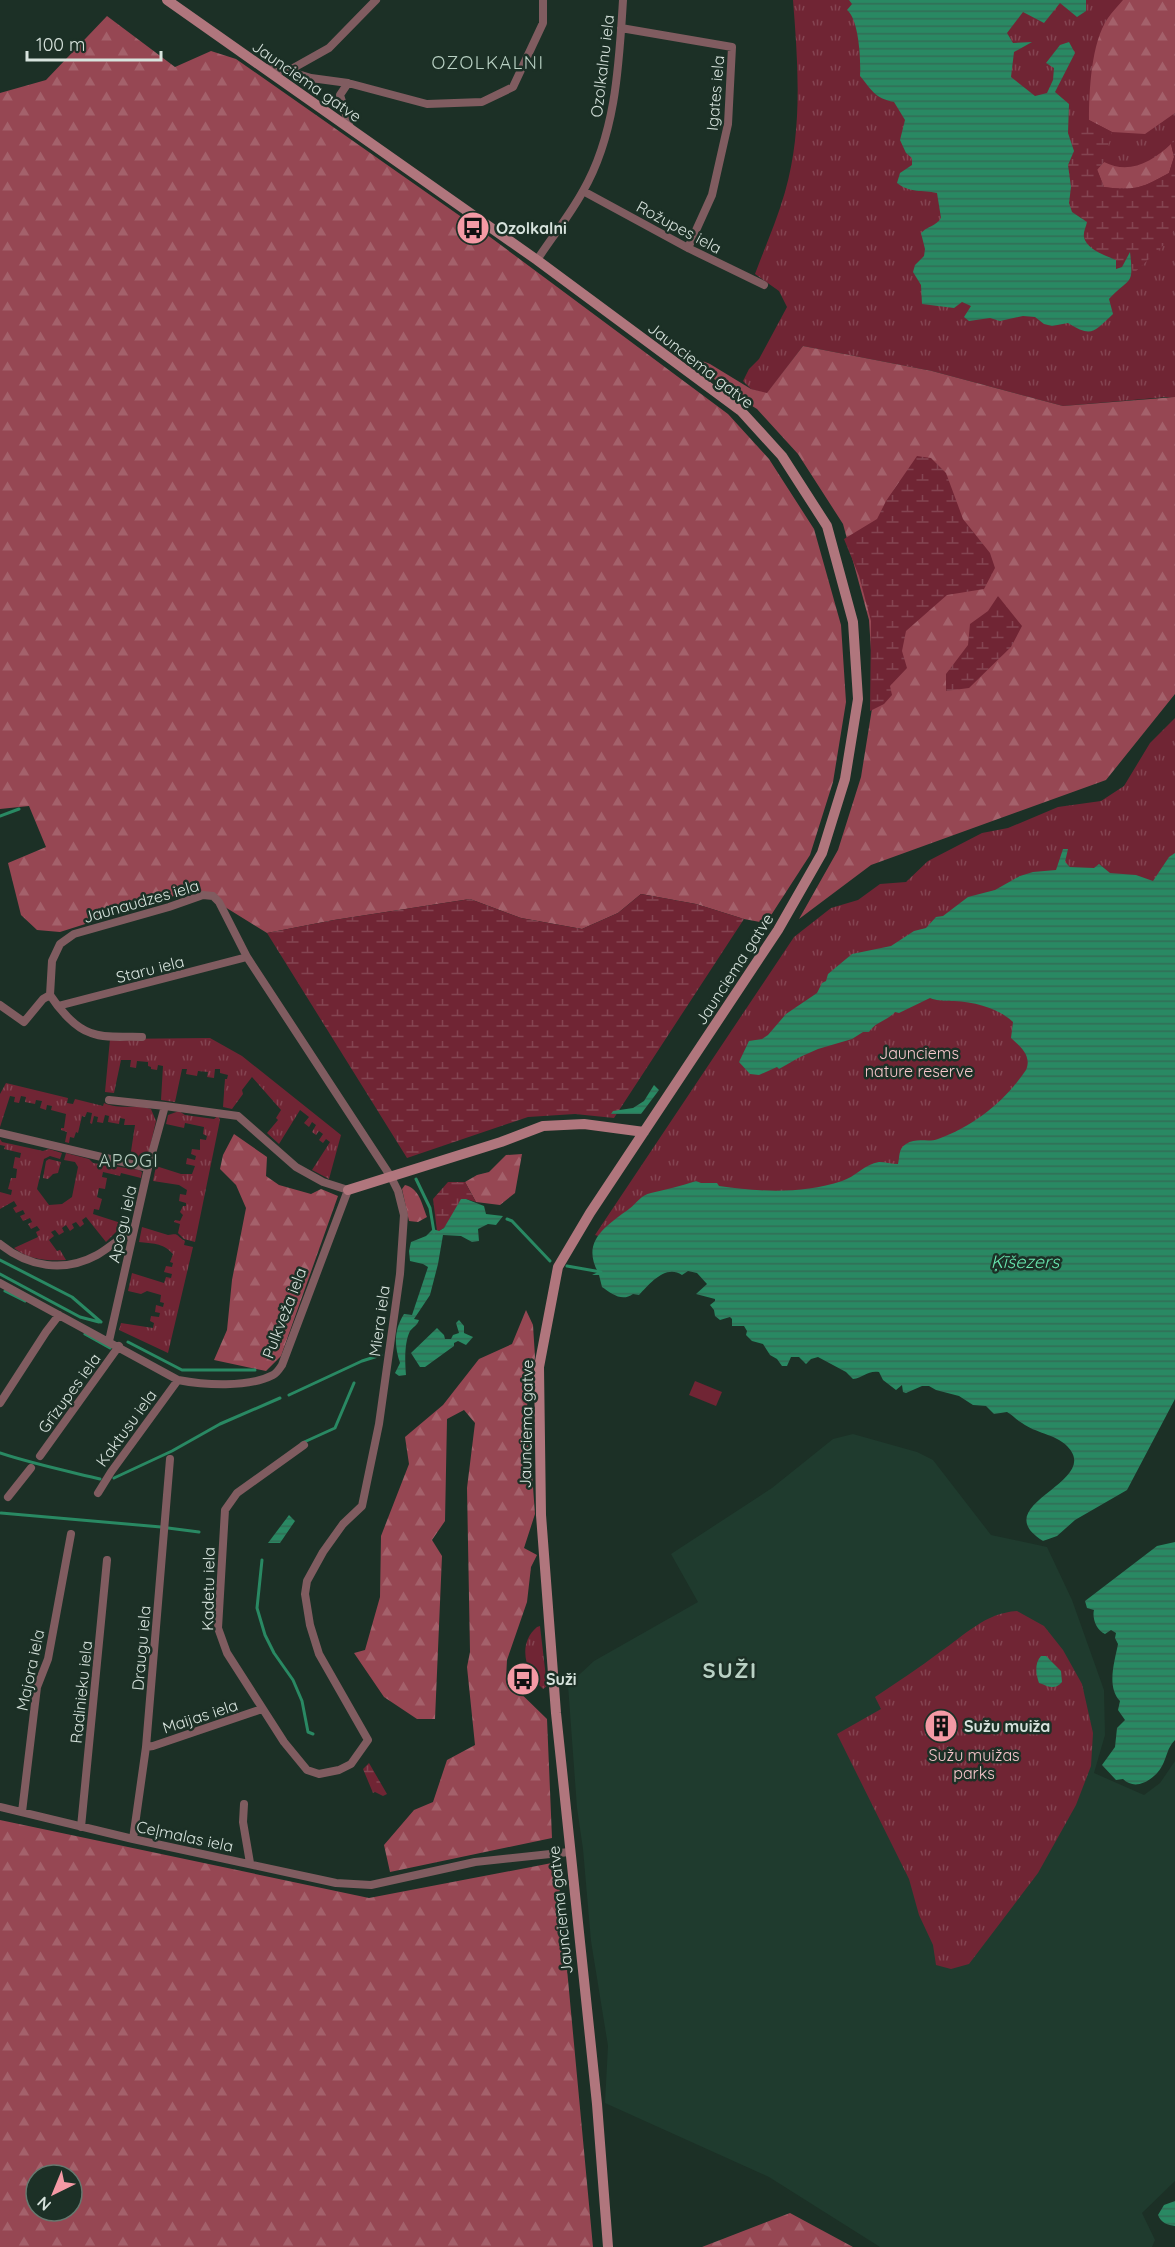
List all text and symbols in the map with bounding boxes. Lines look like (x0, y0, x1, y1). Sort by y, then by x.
street label: Ozolkalnu iela (586, 13, 618, 119)
scale bar (27, 24, 160, 62)
text: 100 m (36, 33, 85, 56)
street label: Jaunciema gatve (248, 36, 366, 126)
district label: OZOLKALNI (432, 51, 544, 74)
street label: Igates iela (702, 54, 728, 132)
street label: Rožupes iela (633, 196, 725, 258)
bus stop icon: Ozolkalni (455, 210, 491, 246)
place label: Ozolkalni (496, 218, 567, 238)
street label: Jaunciema gatve (644, 317, 758, 413)
street label: Jaunaudzes iela (81, 875, 201, 927)
street label: Jaunciema gatve (691, 909, 777, 1029)
street label: Staru iela (114, 951, 186, 987)
park label: Jaunciems nature reserve (865, 1043, 973, 1081)
district label: APOGI (99, 1149, 159, 1172)
street label: Apogu iela (103, 1183, 141, 1265)
water label: Ķīšezers (991, 1250, 1061, 1273)
street label: Pulkveža iela (257, 1265, 311, 1361)
street label: Miera iela (364, 1284, 394, 1358)
street label: Grīzupes iela (33, 1349, 105, 1437)
street label: Jaunciema gatve (515, 1359, 537, 1489)
street label: Kaktusu iela (91, 1386, 161, 1470)
street label: Kadetu iela (197, 1547, 219, 1631)
street label: Draugu iela (127, 1605, 155, 1691)
street label: Majora iela (12, 1627, 48, 1713)
street label: Radinieku iela (66, 1640, 96, 1744)
district label: SUŽI (703, 1656, 757, 1684)
bus stop icon: Suži (505, 1661, 541, 1697)
place label: Suži (546, 1669, 576, 1689)
street label: Maijas iela (160, 1694, 240, 1738)
building icon: Sužu muiža (923, 1708, 959, 1744)
place label: Sužu muiža (964, 1716, 1050, 1736)
park label: Sužu muižas parks (928, 1745, 1020, 1783)
street label: Ceļmalas iela (135, 1816, 235, 1856)
street label: Jaunciema gatve (543, 1845, 577, 1975)
north arrow (24, 2163, 84, 2223)
text: N (33, 2193, 55, 2215)

